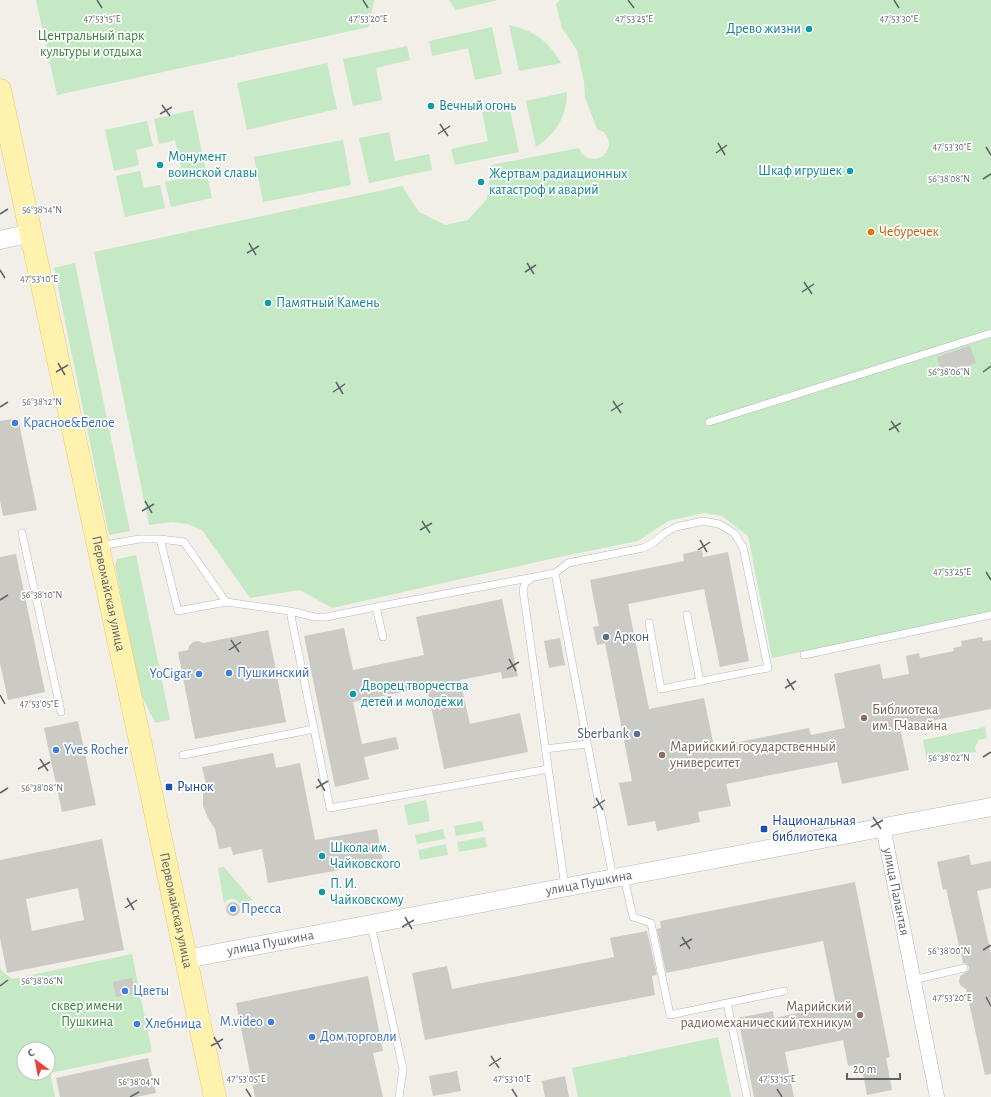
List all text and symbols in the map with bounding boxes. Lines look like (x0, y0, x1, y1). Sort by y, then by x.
text: 47°53'15"E (83, 14, 121, 24)
text: 47°53'20"E (348, 14, 388, 24)
text: 47°53'25"E (615, 14, 653, 24)
text: 47°53'30"E (880, 14, 919, 24)
place label: Древо жизни (726, 22, 801, 36)
marker: Древо жизни (804, 24, 814, 34)
park label: Центральный парк культуры и отдыха (38, 29, 145, 59)
place label: Вечный огонь (439, 99, 516, 113)
marker: Вечный огонь (426, 101, 436, 111)
text: 47°53'30"E (933, 142, 972, 152)
place label: Монумент воинской славы (168, 150, 257, 180)
marker: Монумент воинской славы (155, 160, 165, 170)
place label: Шкаф игрушек (758, 164, 843, 178)
marker: Шкаф игрушек (845, 166, 855, 176)
place label: Жертвам радиационных катастроф и аварий (489, 167, 628, 197)
text: 56°38'08"N (928, 174, 970, 184)
marker: Жертвам радиационных катастроф и аварий (476, 177, 486, 187)
text: 56°38'14"N (22, 205, 62, 215)
place label: Чебуречек (879, 225, 940, 239)
marker: Чебуречек (866, 227, 876, 237)
text: 47°53'10"E (20, 274, 58, 284)
place label: Памятный Камень (276, 296, 379, 310)
marker: Памятный Камень (263, 298, 273, 308)
text: 56°38'06"N (928, 367, 970, 377)
text: 56°38'12"N (22, 397, 62, 407)
place label: Красное&Белое (23, 416, 115, 430)
marker: Красное&Белое (10, 418, 20, 428)
street label: Первомайская улица (89, 534, 128, 653)
text: 47°53'25"E (933, 567, 971, 577)
text: 56°38'10"N (22, 590, 62, 600)
place label: Аркон (614, 630, 649, 644)
marker: Аркон (601, 632, 611, 642)
place label: Пушкинский (237, 666, 309, 680)
place label: YoCigar (149, 667, 191, 681)
marker: Пушкинский (224, 668, 234, 678)
marker: YoCigar (194, 669, 204, 679)
place label: Дворец творчества детей и молодёжи (361, 679, 469, 709)
marker: Дворец творчества детей и молодёжи (348, 689, 358, 699)
text: 47°53'05"E (20, 699, 59, 709)
place label: Библиотека им. Г.Чавайна (872, 703, 948, 733)
marker: Библиотека им. Г.Чавайна (859, 713, 869, 723)
place label: Sberbank (577, 727, 630, 741)
marker: Sberbank (632, 729, 642, 739)
place label: Марийский государственный университет (669, 740, 836, 770)
place label: Yves Rocher (64, 743, 129, 757)
marker: Yves Rocher (51, 745, 61, 755)
marker: Марийский государственный университет (657, 750, 667, 760)
text: 56°38'02"N (928, 753, 970, 763)
place label: Рынок (177, 780, 214, 794)
marker: Рынок (164, 782, 174, 792)
text: 56°38'08"N (21, 783, 63, 793)
place label: Национальная библиотека (772, 814, 856, 844)
marker: Национальная библиотека (759, 824, 769, 834)
place label: Школа им. Чайковского (330, 841, 401, 871)
street label: улица Палантая (880, 846, 912, 937)
street label: Первомайская улица (157, 851, 195, 970)
marker: Школа им. Чайковского (317, 851, 327, 861)
street label: улица Пушкина (543, 868, 634, 898)
place label: П. И. Чайковскому (330, 877, 404, 907)
marker: П. И. Чайковскому (317, 887, 327, 897)
place label: Пресса (241, 902, 282, 916)
marker: Пресса (228, 904, 238, 914)
street label: улица Пушкина (225, 928, 316, 958)
text: 56°38'00"N (928, 946, 970, 956)
text: 56°38'06"N (21, 976, 63, 986)
place label: Цветы (133, 984, 169, 998)
marker: Цветы (120, 986, 130, 996)
text: 47°53'20"E (932, 993, 972, 1003)
park label: сквер имени Пушкина (51, 999, 123, 1029)
place label: Марийский радиомеханический техникум (680, 1000, 852, 1030)
marker: Марийский радиомеханический техникум (855, 1010, 865, 1020)
place label: M.video (220, 1015, 263, 1029)
place label: Хлебница (145, 1017, 202, 1031)
marker: M.video (266, 1017, 276, 1027)
marker: Хлебница (132, 1019, 142, 1029)
place label: Дом торговли (320, 1030, 397, 1044)
marker: Дом торговли (307, 1032, 317, 1042)
north arrow (16, 1041, 56, 1081)
text: С (25, 1047, 36, 1059)
scale bar (847, 1055, 900, 1081)
text: 20 m (853, 1063, 876, 1075)
text: 47°53'05"E (227, 1074, 266, 1084)
text: 47°53'10"E (493, 1074, 531, 1084)
text: 47°53'15"E (758, 1074, 796, 1084)
text: 56°38'04"N (118, 1077, 160, 1087)

